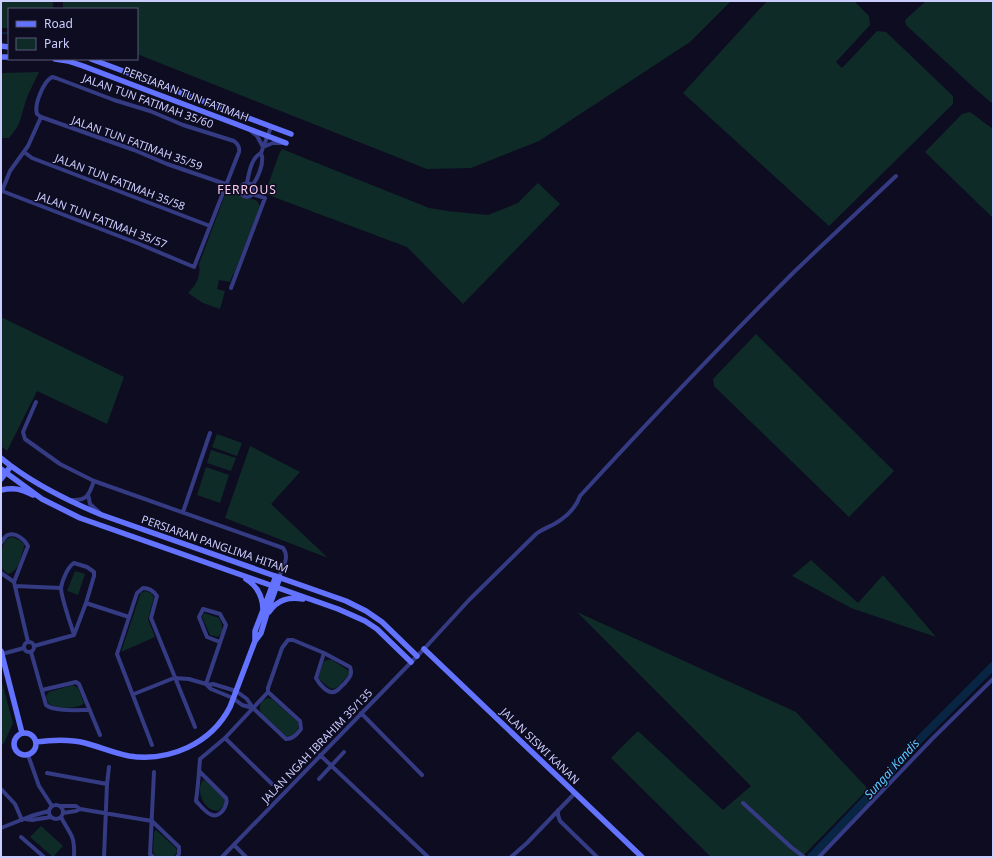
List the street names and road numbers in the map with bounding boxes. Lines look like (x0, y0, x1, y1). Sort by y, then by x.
street label: PERSIARAN TUN FATIMAH (121, 63, 251, 124)
street label: JALAN TUN FATIMAH 35/60 (80, 69, 216, 131)
street label: JALAN TUN FATIMAH 35/59 (69, 111, 205, 173)
street label: JALAN TUN FATIMAH 35/58 (52, 149, 187, 213)
street label: JALAN TUN FATIMAH 35/57 (34, 187, 169, 251)
street label: PERSIARAN PANGLIMA HITAM (140, 511, 291, 576)
street label: JALAN NGAH IBRAHIM 35/135 (257, 685, 375, 807)
street label: JALAN SISWI KANAN (497, 703, 583, 787)

